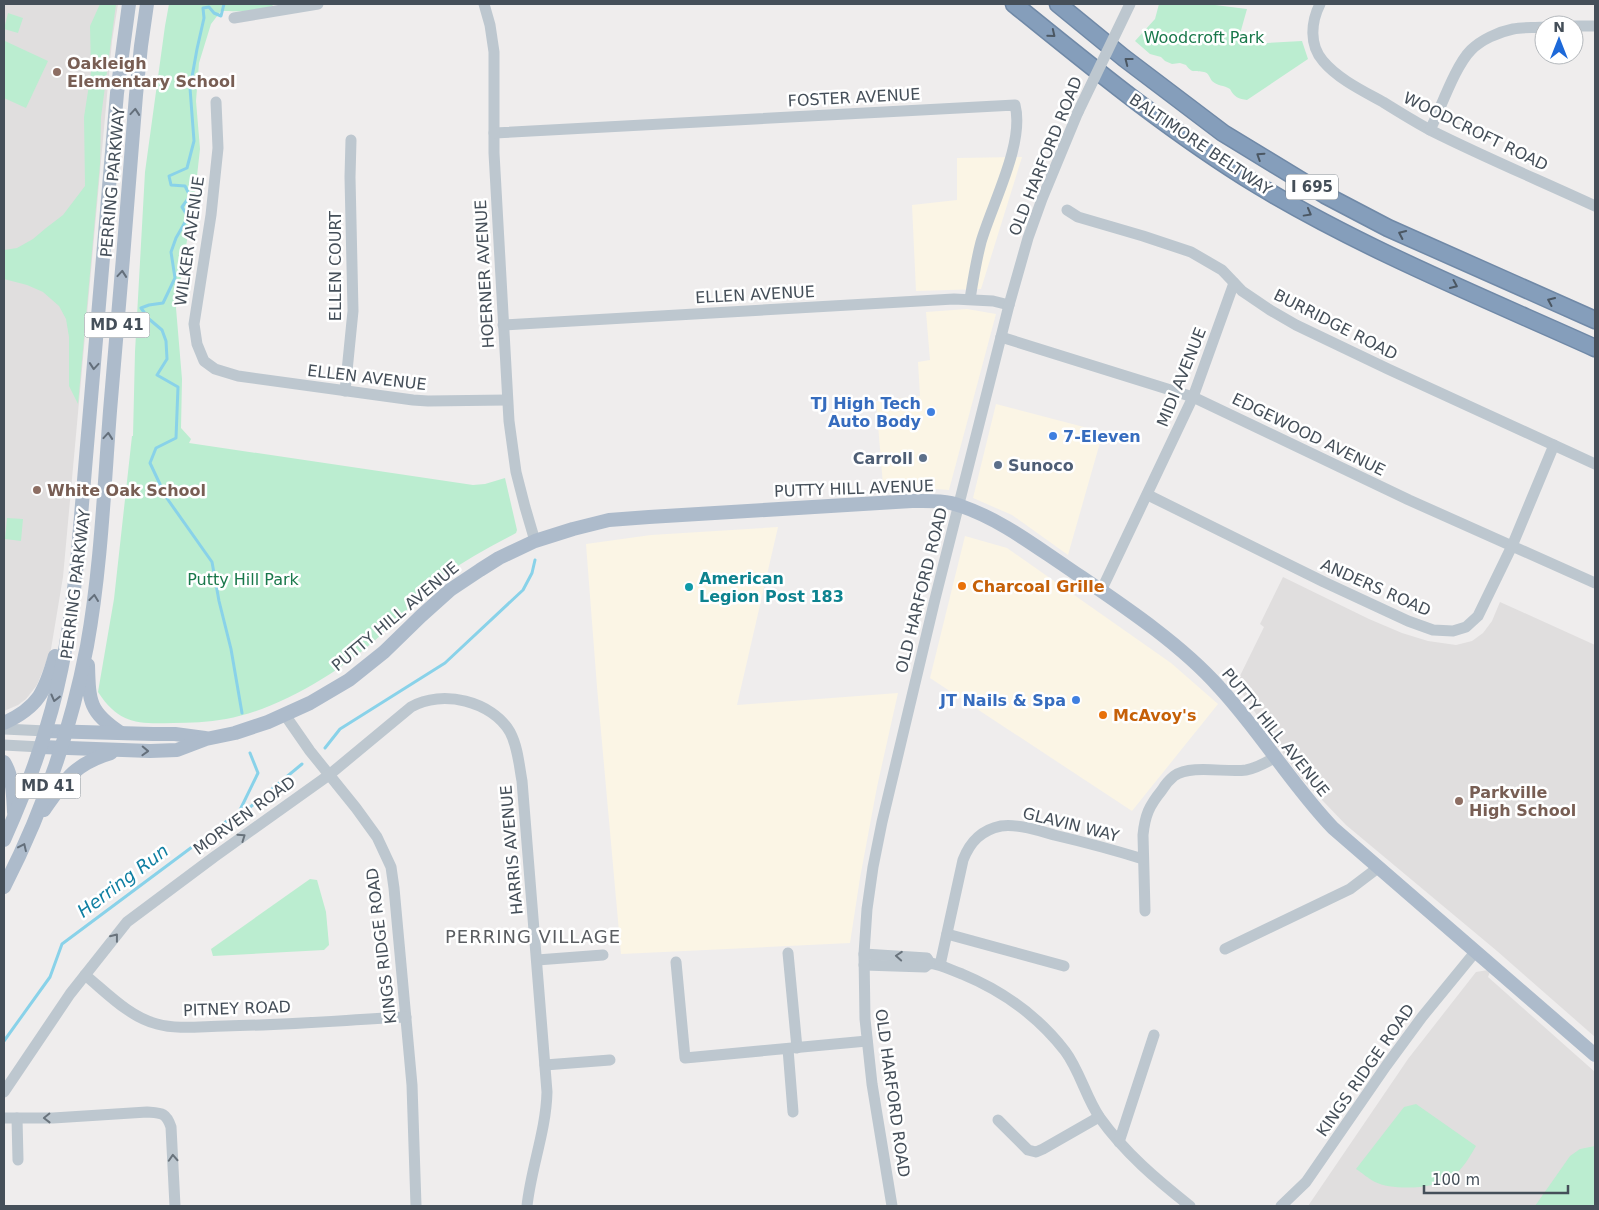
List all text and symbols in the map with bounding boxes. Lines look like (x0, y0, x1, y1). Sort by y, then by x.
north arrow (1534, 15, 1584, 65)
text: N (1553, 19, 1565, 35)
park label: Woodcroft Park (1144, 28, 1265, 47)
one-way arrow (1046, 29, 1055, 37)
place label: Oakleigh Elementary School (67, 54, 235, 91)
one-way arrow (1125, 57, 1134, 66)
marker: Oakleigh Elementary School (51, 66, 63, 78)
street label: OLD HARFORD ROAD (1005, 74, 1086, 239)
street label: FOSTER AVENUE (787, 85, 921, 110)
street label: WOODCROFT ROAD (1400, 88, 1551, 175)
street label: BALTIMORE BELTWAY (1126, 90, 1276, 199)
street label: PERRING PARKWAY (96, 106, 129, 258)
one-way arrow (129, 108, 140, 116)
one-way arrow (1256, 153, 1266, 162)
road number: I 695 (1286, 174, 1338, 200)
street label: WILKER AVENUE (171, 175, 208, 307)
street label: HOERNER AVENUE (471, 199, 498, 349)
one-way arrow (1303, 207, 1312, 217)
street label: ELLEN COURT (326, 211, 345, 321)
one-way arrow (1398, 230, 1407, 241)
one-way arrow (116, 270, 127, 278)
one-way arrow (1449, 278, 1458, 289)
street label: ELLEN AVENUE (695, 282, 815, 307)
street label: BURRIDGE ROAD (1271, 285, 1401, 364)
one-way arrow (1547, 296, 1556, 307)
road number: MD 41 (84, 312, 150, 338)
street label: MIDI AVENUE (1153, 325, 1210, 430)
street label: ELLEN AVENUE (306, 361, 428, 394)
one-way arrow (88, 362, 99, 370)
street label: EDGEWOOD AVENUE (1229, 389, 1389, 480)
place label: TJ High Tech Auto Body (811, 394, 922, 431)
marker: TJ High Tech Auto Body (925, 406, 937, 418)
place label: 7-Eleven (1063, 427, 1141, 446)
marker: 7-Eleven (1047, 430, 1059, 442)
one-way arrow (103, 432, 114, 440)
place label: Carroll (853, 449, 913, 468)
marker: Carroll (917, 452, 929, 464)
place label: Sunoco (1008, 456, 1074, 475)
marker: Sunoco (992, 459, 1004, 471)
street label: PUTTY HILL AVENUE (774, 476, 934, 501)
place label: White Oak School (47, 481, 206, 500)
marker: White Oak School (31, 484, 43, 496)
street label: OLD HARFORD ROAD (892, 505, 951, 675)
street label: PERRING PARKWAY (57, 508, 94, 660)
street label: ANDERS ROAD (1318, 555, 1434, 620)
street label: PUTTY HILL AVENUE (328, 558, 463, 675)
place label: American Legion Post 183 (699, 569, 844, 606)
park label: Putty Hill Park (187, 570, 300, 589)
place label: Charcoal Grille (972, 577, 1105, 596)
marker: Charcoal Grille (956, 580, 968, 592)
marker: American Legion Post 183 (683, 581, 695, 593)
one-way arrow (88, 593, 99, 601)
street label: PUTTY HILL AVENUE (1218, 664, 1333, 800)
place label: JT Nails & Spa (939, 691, 1066, 710)
one-way arrow (50, 693, 61, 702)
marker: JT Nails & Spa (1070, 694, 1082, 706)
place label: McAvoy's (1113, 706, 1197, 725)
marker: McAvoy's (1097, 709, 1109, 721)
one-way arrow (141, 745, 149, 756)
street label: MORVEN ROAD (190, 772, 299, 859)
road number: MD 41 (15, 774, 80, 798)
place label: Parkville High School (1469, 783, 1576, 820)
street label: HARRIS AVENUE (496, 784, 527, 916)
marker: Parkville High School (1453, 795, 1465, 807)
street label: GLAVIN WAY (1021, 803, 1121, 846)
one-way arrow (236, 834, 246, 843)
water label: Herring Run (73, 840, 172, 922)
one-way arrow (17, 843, 28, 852)
street label: KINGS RIDGE ROAD (362, 867, 401, 1025)
district label: PERRING VILLAGE (445, 926, 621, 947)
one-way arrow (109, 933, 118, 943)
one-way arrow (894, 951, 902, 962)
street label: PITNEY ROAD (183, 997, 291, 1020)
street label: KINGS RIDGE ROAD (1313, 1000, 1418, 1140)
street label: OLD HARFORD ROAD (871, 1008, 914, 1179)
one-way arrow (43, 1112, 51, 1123)
one-way arrow (167, 1153, 178, 1161)
scale bar (1424, 1162, 1568, 1194)
text: 100 m (1432, 1171, 1480, 1189)

